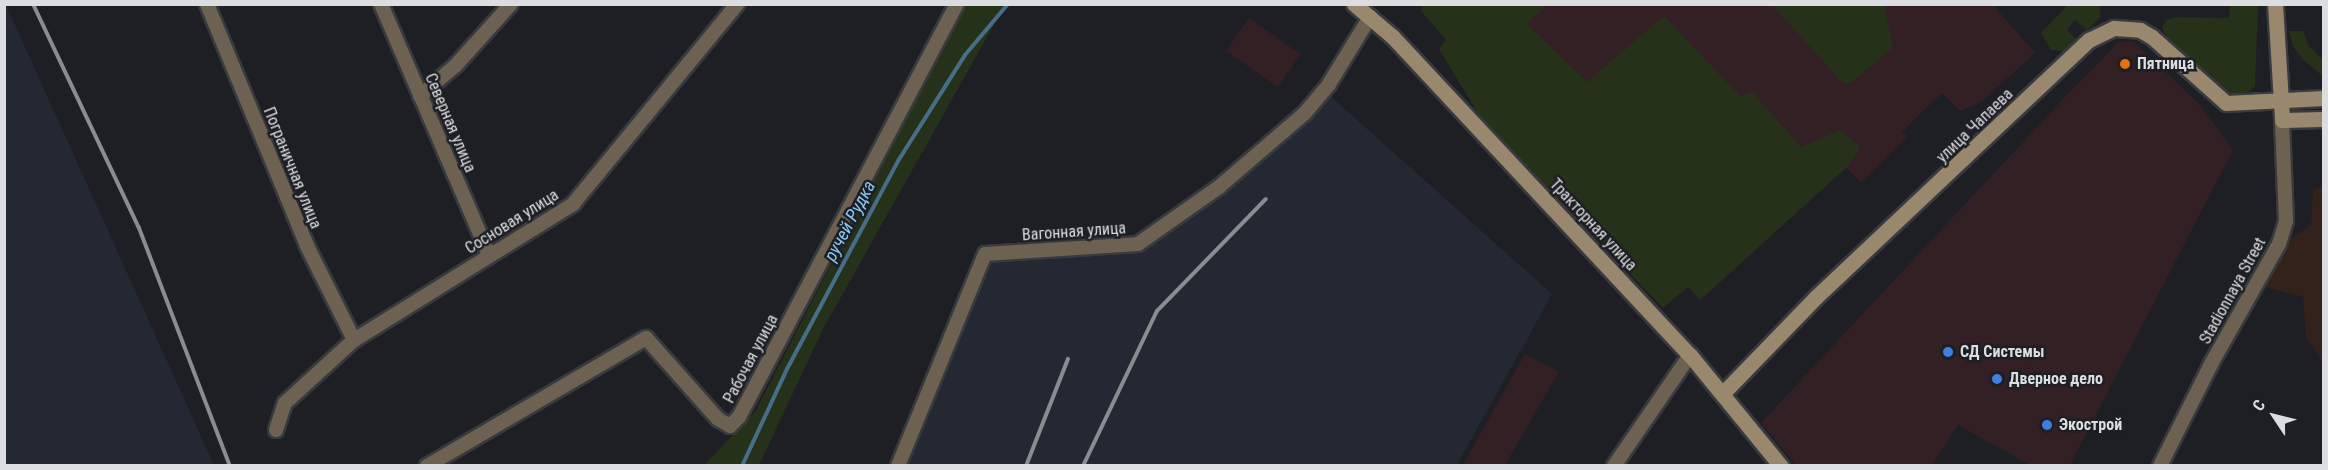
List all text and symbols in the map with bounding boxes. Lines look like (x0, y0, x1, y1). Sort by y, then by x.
place label: Пятница (2137, 54, 2194, 74)
marker: Пятница (2118, 57, 2132, 71)
street label: Северная улица (420, 70, 480, 176)
street label: улица Чапаева (1933, 85, 2017, 167)
street label: Пограничная улица (259, 104, 325, 232)
street label: Тракторная улица (1545, 175, 1641, 275)
water label: ручей Рудка (820, 177, 880, 265)
street label: Сосновая улица (462, 186, 562, 258)
street label: Вагонная улица (1021, 219, 1127, 245)
street label: Stadionnaya Street (2196, 234, 2270, 348)
street label: Рабочая улица (720, 311, 782, 407)
place label: СД Системы (1960, 342, 2045, 362)
marker: СД Системы (1941, 345, 1955, 359)
place label: Дверное дело (2009, 369, 2103, 389)
marker: Дверное дело (1990, 372, 2004, 386)
north arrow (2244, 386, 2304, 446)
text: С (2248, 396, 2269, 415)
place label: Экострой (2059, 415, 2122, 435)
marker: Экострой (2040, 418, 2054, 432)

